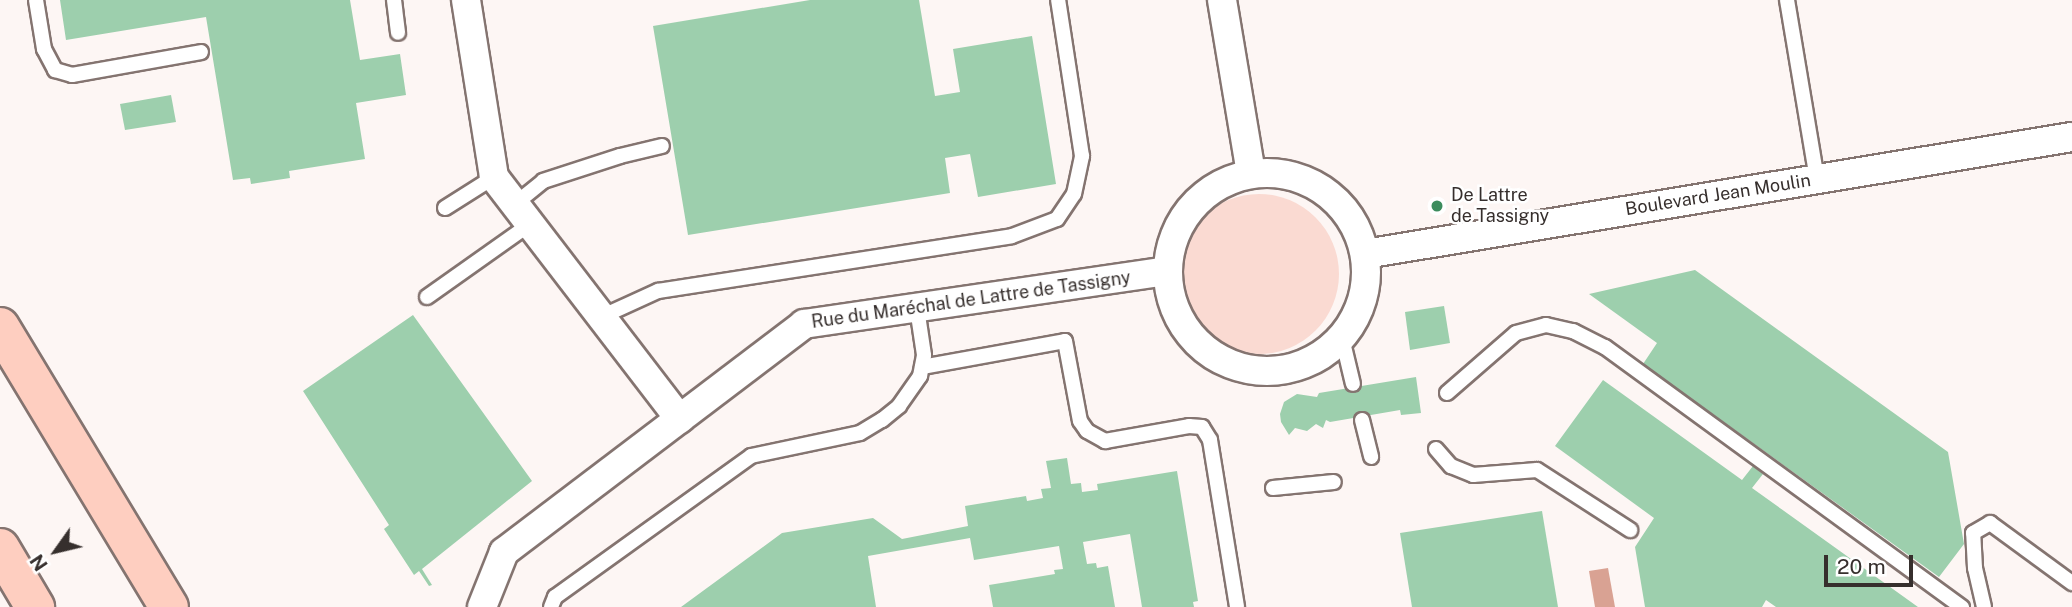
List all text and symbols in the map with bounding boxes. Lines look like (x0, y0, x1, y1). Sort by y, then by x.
street label: Boulevard Jean Moulin (1624, 170, 1812, 220)
place label: De Lattre de Tassigny (1451, 185, 1549, 228)
marker: De Lattre de Tassigny (1429, 198, 1445, 214)
street label: Rue du Maréchal de Lattre de Tassigny (809, 267, 1133, 333)
north arrow (21, 516, 91, 586)
scale bar (1827, 540, 1916, 584)
text: N (25, 550, 52, 575)
text: 20 m (1837, 554, 1886, 579)

